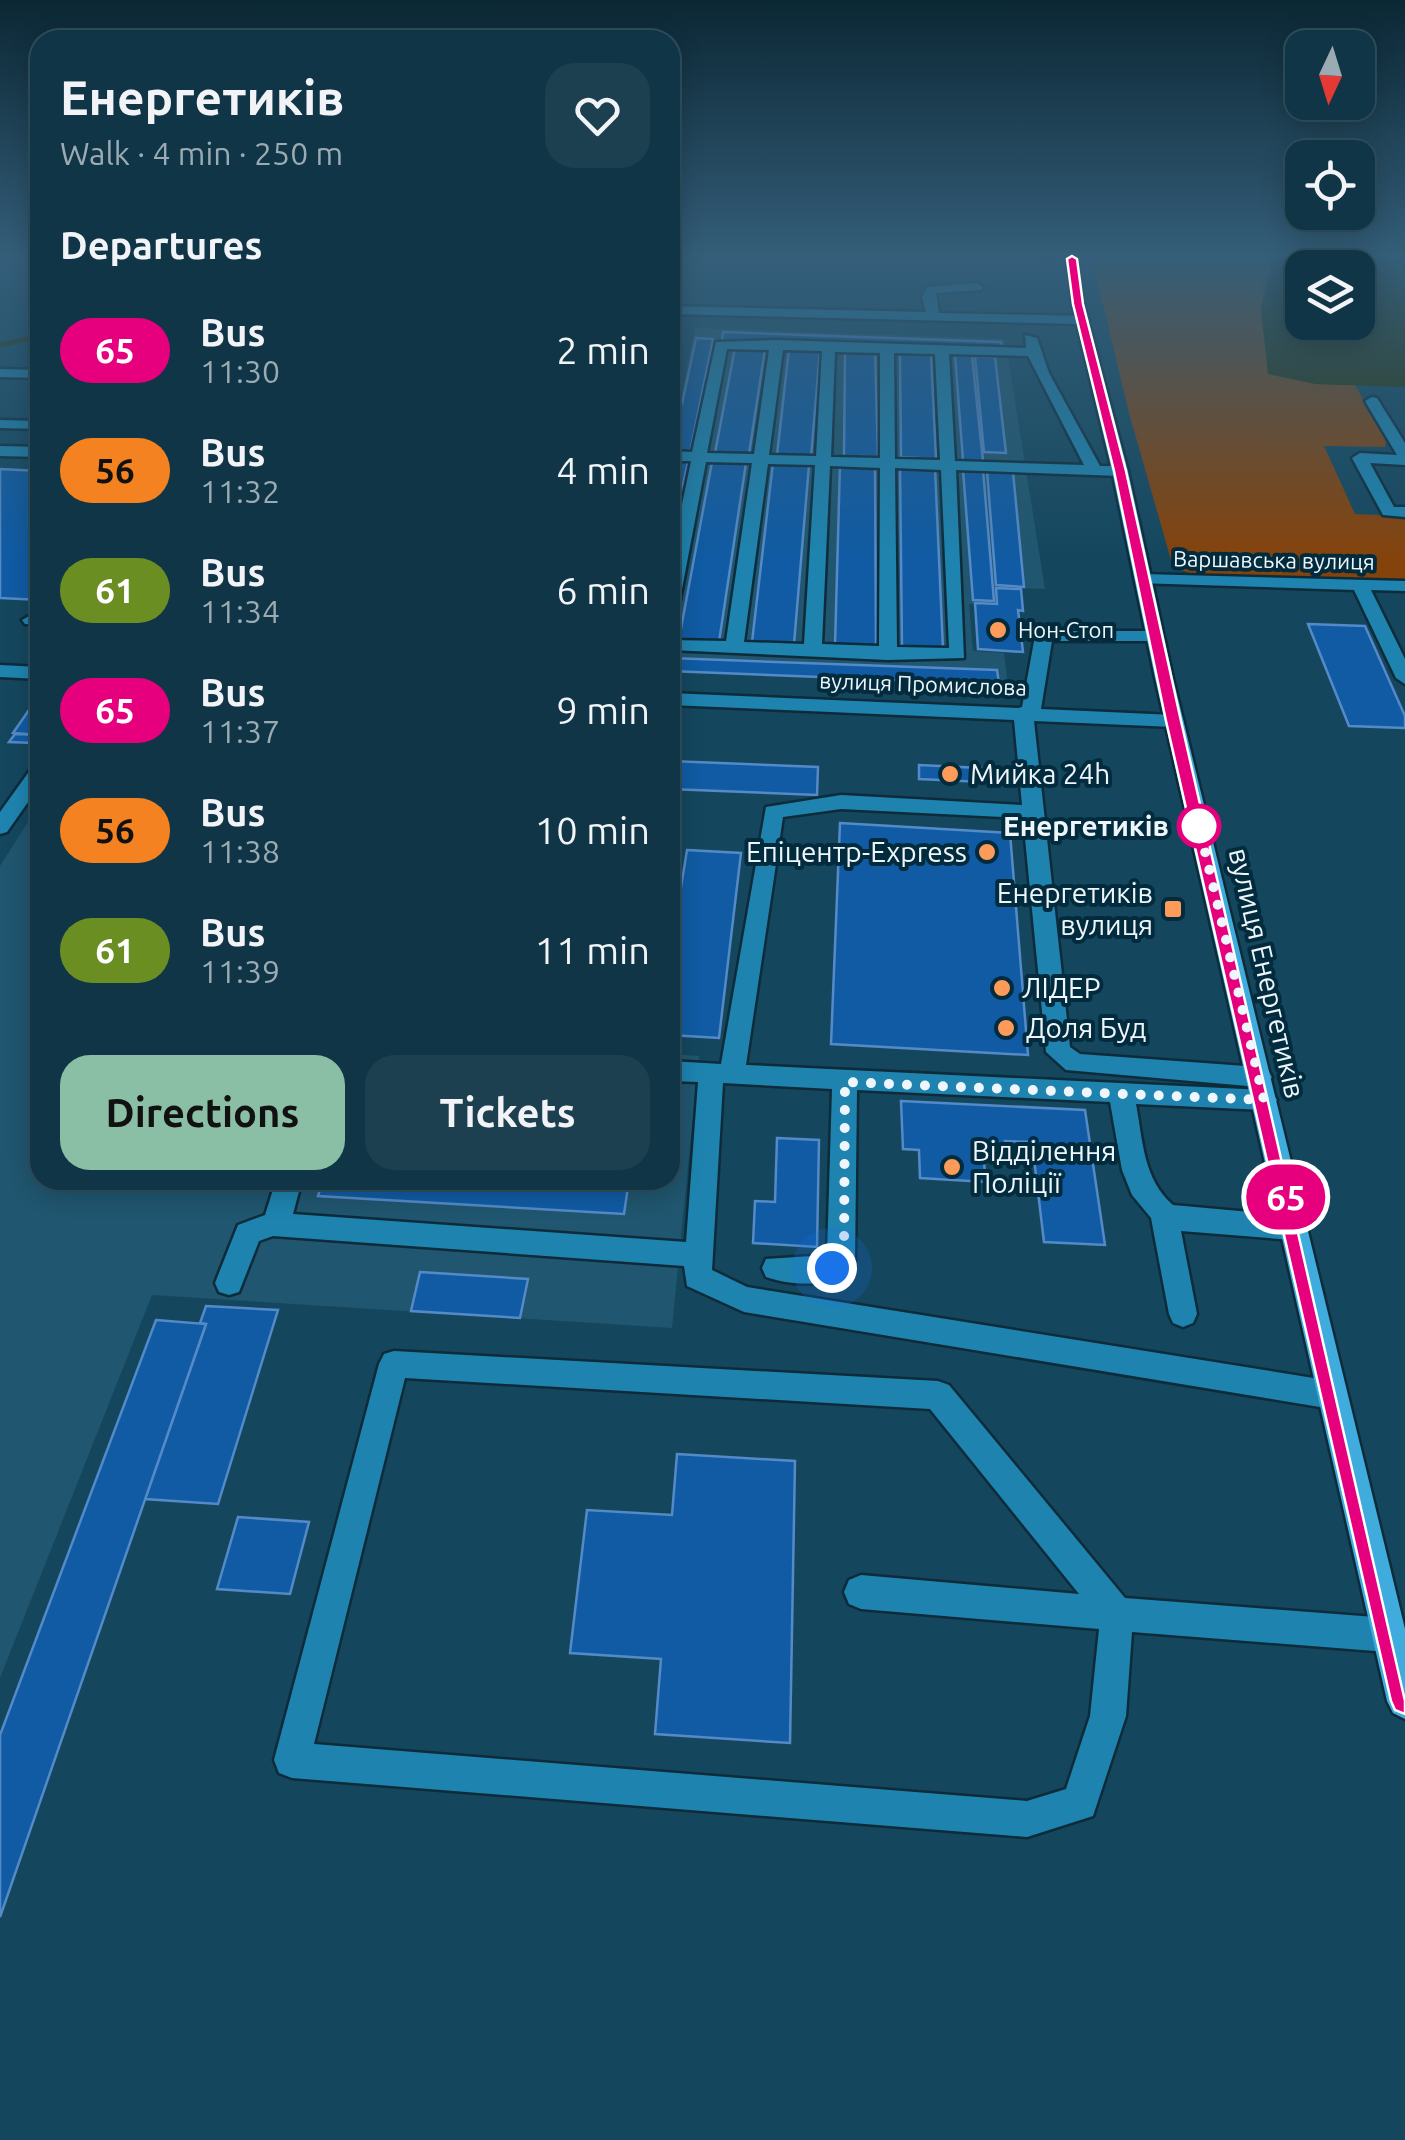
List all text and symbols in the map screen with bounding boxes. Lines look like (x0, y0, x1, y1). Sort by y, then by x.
north arrow (1285, 30, 1375, 120)
map controls (1285, 30, 1375, 340)
button: heart (545, 63, 650, 168)
text: Енергетиків (60, 70, 345, 124)
text: Walk · 4 min · 250 m (60, 135, 343, 171)
button: locate (1285, 140, 1375, 230)
text: Departures (60, 224, 262, 266)
button: layers (1285, 250, 1375, 340)
text: Bus (200, 311, 265, 353)
text: 2 min (556, 329, 650, 371)
text: 65 (95, 330, 135, 370)
text: 11:30 (200, 353, 280, 389)
text: Bus (200, 431, 265, 473)
text: 4 min (556, 449, 650, 491)
text: 56 (95, 450, 135, 490)
text: 11:32 (200, 473, 280, 509)
street label: Варшавська вулиця (1173, 545, 1375, 574)
text: Bus (200, 551, 265, 593)
text: 6 min (556, 569, 650, 611)
text: 61 (95, 570, 135, 610)
text: 11:34 (200, 593, 280, 629)
place label: Нон-Стоп (1018, 617, 1114, 642)
marker: Нон-Стоп (987, 619, 1009, 641)
street label: вулиця Промислова (819, 667, 1027, 700)
text: Bus (200, 671, 265, 713)
text: 9 min (556, 689, 650, 731)
text: 65 (95, 690, 135, 730)
text: 11:37 (200, 713, 280, 749)
place label: Мийка 24һ (970, 758, 1110, 789)
marker: Мийка 24һ (939, 763, 961, 785)
text: Bus (200, 791, 265, 833)
marker: Енергетиків (1178, 805, 1220, 847)
text: 10 min (535, 809, 650, 851)
text: 56 (95, 810, 135, 850)
place label: Енергетиків (1003, 810, 1169, 841)
text: 11:38 (200, 833, 280, 869)
place label: Епіцентр-Express (746, 836, 967, 867)
marker: Епіцентр-Express (976, 841, 998, 863)
street label: вулиця Енергетиків (1224, 845, 1311, 1101)
place label: Енергетиків вулиця (997, 877, 1153, 940)
marker: Енергетиків вулиця (1162, 898, 1184, 920)
text: Bus (200, 911, 265, 953)
text: 11 min (535, 929, 650, 971)
text: 61 (95, 930, 135, 970)
text: 11:39 (200, 953, 280, 989)
place label: ЛІДЕР (1022, 972, 1101, 1003)
marker: ЛІДЕР (991, 977, 1013, 999)
place label: Доля Буд (1026, 1012, 1146, 1043)
marker: Доля Буд (995, 1017, 1017, 1039)
button: Directions (60, 1055, 345, 1170)
button: Tickets (365, 1055, 650, 1170)
place label: Відділення Поліції (972, 1135, 1116, 1198)
marker: Відділення Поліції (941, 1156, 963, 1178)
line badge: 65 (1241, 1164, 1331, 1230)
text: 65 (1266, 1177, 1306, 1217)
your location (807, 1243, 857, 1293)

